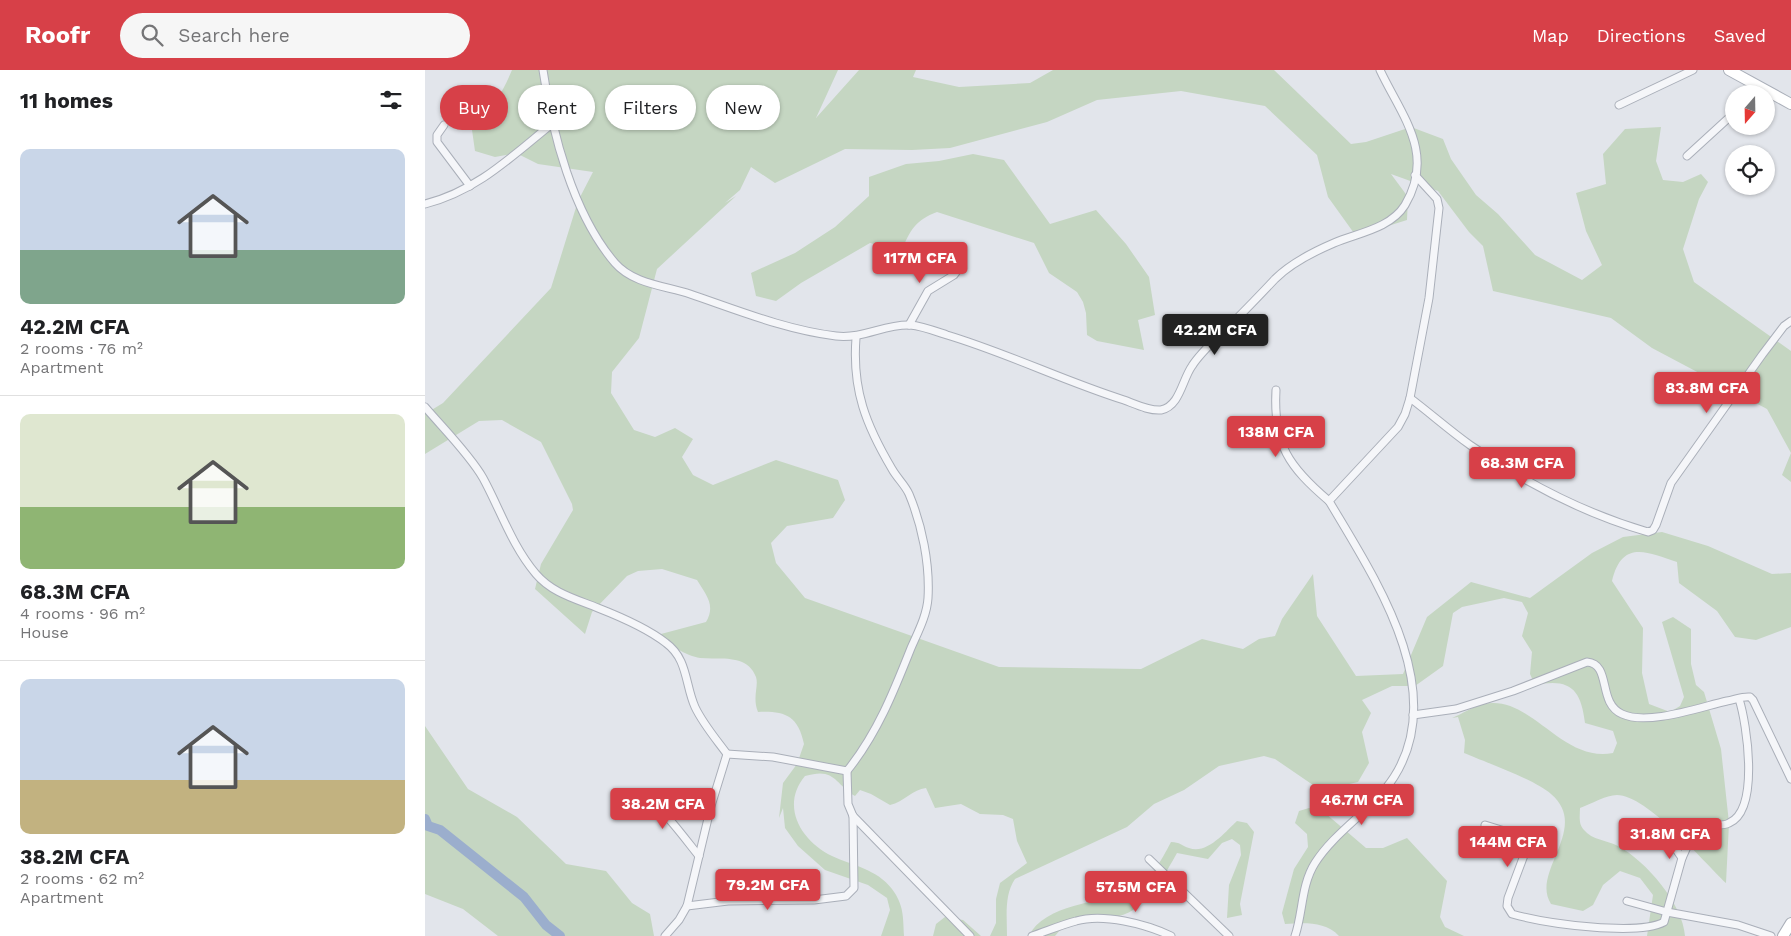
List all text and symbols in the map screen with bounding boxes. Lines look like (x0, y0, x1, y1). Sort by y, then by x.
search box (120, 13, 470, 58)
text: Roofr (25, 21, 90, 49)
icon: search (138, 21, 166, 49)
text: Search here (178, 24, 290, 47)
text: Map (1532, 25, 1569, 46)
text: Directions (1597, 25, 1686, 46)
text: Saved (1714, 25, 1766, 46)
chip: Buy (440, 85, 508, 130)
chip: Rent (518, 85, 595, 130)
chip: Filters (605, 85, 696, 130)
chip: New (706, 85, 780, 130)
north arrow (1725, 85, 1775, 135)
map controls (1725, 85, 1775, 195)
icon: filters (377, 86, 405, 114)
text: 11 homes (20, 88, 113, 113)
button: locate (1725, 145, 1775, 195)
icon: home (168, 181, 258, 271)
pin: 117M CFA (868, 242, 972, 284)
text: 117M CFA (883, 248, 957, 267)
text: 42.2M CFA (20, 314, 130, 339)
pin: 42.2M CFA (1158, 314, 1272, 356)
text: 42.2M CFA (1173, 320, 1257, 339)
text: 2 rooms · 76 m² (20, 339, 143, 358)
text: Apartment (20, 358, 103, 377)
pin: 83.8M CFA (1650, 372, 1764, 414)
text: 83.8M CFA (1665, 378, 1749, 397)
pin: 138M CFA (1224, 416, 1328, 458)
text: 138M CFA (1238, 422, 1314, 441)
pin: 68.3M CFA (1465, 446, 1579, 489)
icon: home (168, 447, 258, 537)
text: 68.3M CFA (1480, 453, 1564, 472)
text: 68.3M CFA (20, 579, 130, 604)
text: 4 rooms · 96 m² (20, 604, 145, 623)
text: House (20, 623, 69, 642)
icon: home (168, 712, 258, 802)
pin: 46.7M CFA (1305, 784, 1419, 826)
pin: 38.2M CFA (606, 788, 720, 830)
text: 46.7M CFA (1321, 790, 1403, 809)
text: 38.2M CFA (621, 794, 705, 813)
pin: 31.8M CFA (1613, 818, 1727, 860)
text: 31.8M CFA (1630, 824, 1710, 843)
pin: 144M CFA (1456, 826, 1560, 868)
text: 144M CFA (1469, 832, 1547, 851)
text: 38.2M CFA (20, 844, 129, 869)
pin: 79.2M CFA (711, 868, 825, 911)
text: 2 rooms · 62 m² (20, 869, 144, 888)
pin: 57.5M CFA (1079, 870, 1193, 913)
text: 79.2M CFA (726, 875, 810, 894)
text: 57.5M CFA (1096, 877, 1176, 896)
text: Apartment (20, 888, 103, 907)

